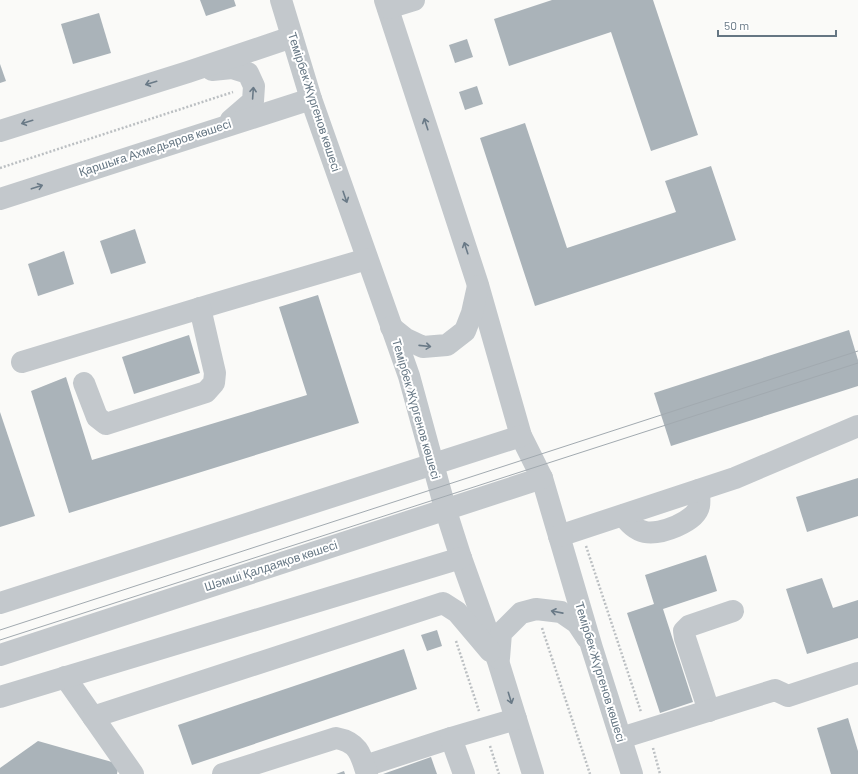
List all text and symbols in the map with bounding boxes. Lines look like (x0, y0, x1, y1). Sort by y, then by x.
scale bar (718, 12, 836, 38)
text: 50 m (724, 18, 749, 32)
street label: Темірбек Жүргенов көшесі (285, 30, 344, 173)
one-way arrow (145, 80, 158, 87)
one-way arrow (250, 87, 257, 100)
street label: Қаршыға Ахмедьяров көшесі (77, 116, 233, 179)
one-way arrow (22, 119, 34, 127)
one-way arrow (421, 119, 429, 131)
one-way arrow (30, 183, 43, 190)
one-way arrow (342, 190, 350, 202)
one-way arrow (462, 242, 469, 255)
street label: Темірбек Жүргенов көшесі (389, 337, 444, 481)
one-way arrow (418, 342, 431, 349)
street label: Шәмші Қалдаяқов көшесі (202, 537, 339, 594)
street label: Темірбек Жүргенов көшесі (572, 600, 629, 744)
one-way arrow (550, 607, 563, 615)
one-way arrow (507, 691, 514, 704)

